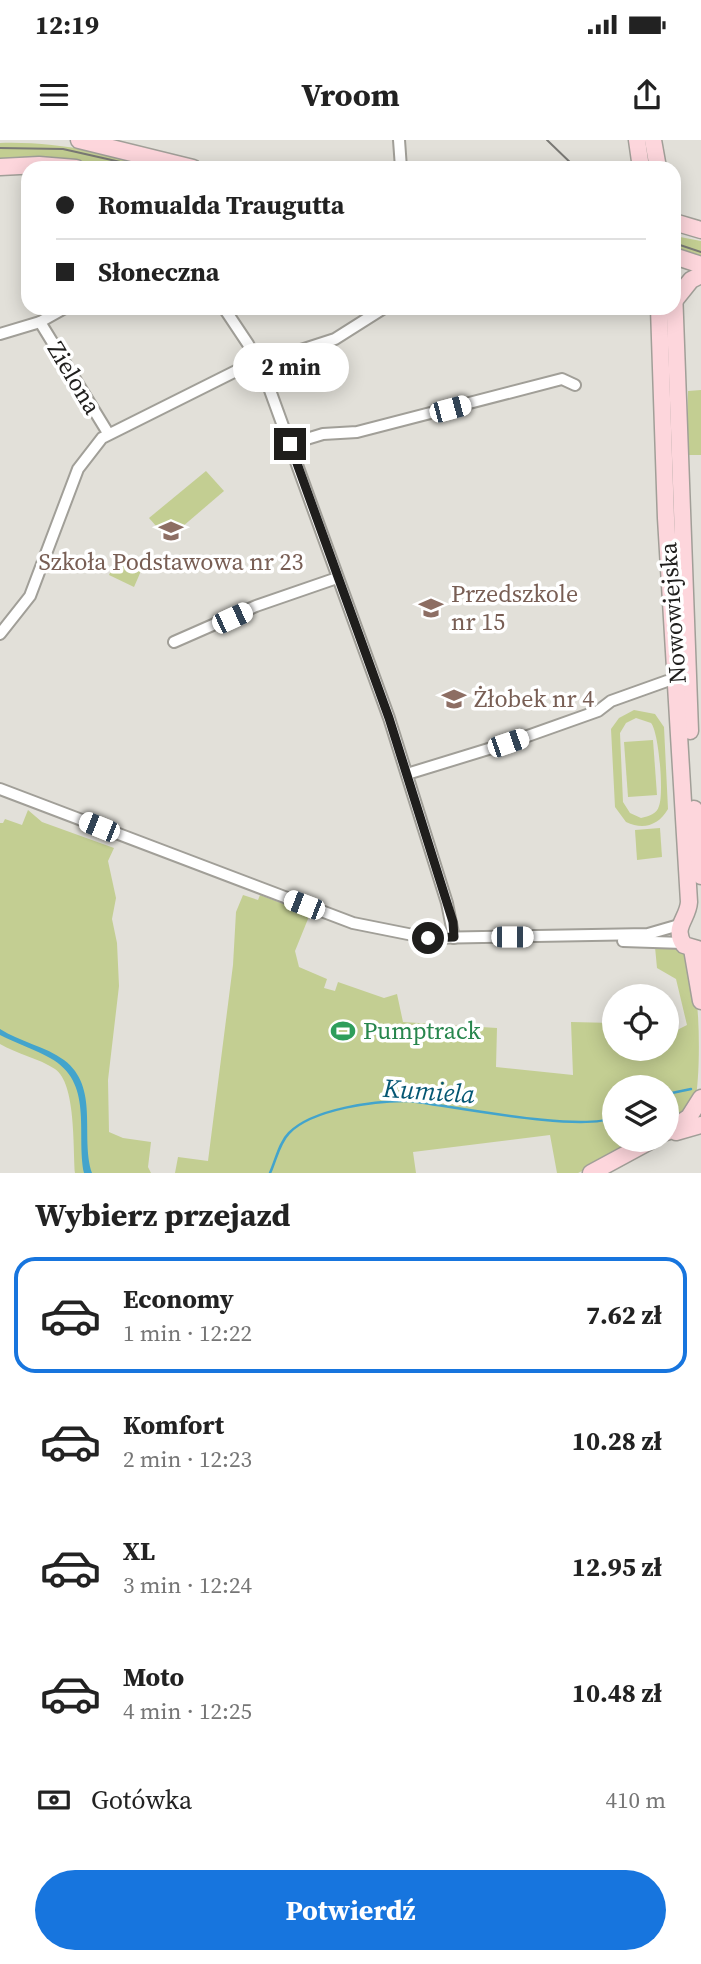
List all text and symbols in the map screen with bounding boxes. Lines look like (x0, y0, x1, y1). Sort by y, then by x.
text: 12:19 (35, 7, 99, 43)
text: Vroom (301, 73, 400, 117)
icon: menu (35, 76, 73, 114)
icon: share (628, 76, 666, 114)
text: Romualda Traugutta (98, 187, 344, 223)
text: Słoneczna (98, 254, 220, 290)
street label: Zielona (40, 335, 109, 421)
callout: 2 min (232, 342, 348, 392)
text: 2 min (261, 351, 321, 383)
car (427, 393, 474, 425)
route end (274, 428, 306, 460)
school or university icon: Szkoła Podstawowa nr 23 (157, 517, 185, 545)
street label: Nowowiejska (651, 541, 694, 685)
place label: Szkoła Podstawowa nr 23 (38, 545, 304, 578)
place label: Przedszkole nr 15 (451, 577, 578, 638)
school or university icon: Przedszkole nr 15 (417, 594, 445, 622)
car (209, 600, 256, 636)
place label: Żłobek nr 4 (474, 682, 594, 715)
school or university icon: Żłobek nr 4 (440, 685, 468, 713)
car (485, 726, 532, 760)
car (76, 809, 123, 845)
car (281, 888, 328, 922)
route start (412, 922, 444, 954)
car (492, 927, 534, 948)
map controls (602, 984, 679, 1152)
button: locate (602, 984, 679, 1061)
place label: Pumptrack (363, 1014, 481, 1047)
sports icon: Pumptrack (329, 1017, 357, 1045)
water label: Kumiela (381, 1070, 477, 1112)
button: layers (602, 1075, 679, 1152)
text: Wybierz przejazd (35, 1193, 291, 1237)
text: Economy (123, 1281, 234, 1317)
icon: car (39, 1284, 102, 1347)
text: 7.62 zł (586, 1297, 662, 1333)
text: 1 min · 12:22 (123, 1317, 252, 1349)
text: Komfort (123, 1407, 224, 1443)
icon: car (39, 1410, 102, 1473)
text: 10.28 zł (572, 1423, 662, 1459)
text: 2 min · 12:23 (123, 1443, 252, 1475)
text: XL (123, 1533, 155, 1569)
icon: car (39, 1536, 102, 1599)
text: 12.95 zł (572, 1549, 662, 1585)
text: 3 min · 12:24 (123, 1569, 252, 1601)
text: Moto (123, 1659, 184, 1695)
icon: car (39, 1662, 102, 1725)
text: 10.48 zł (572, 1675, 662, 1711)
text: 4 min · 12:25 (123, 1695, 252, 1727)
icon: cash (35, 1781, 73, 1819)
text: Gotówka (91, 1782, 192, 1818)
text: 410 m (605, 1784, 666, 1816)
button: Potwierdź (35, 1870, 666, 1950)

